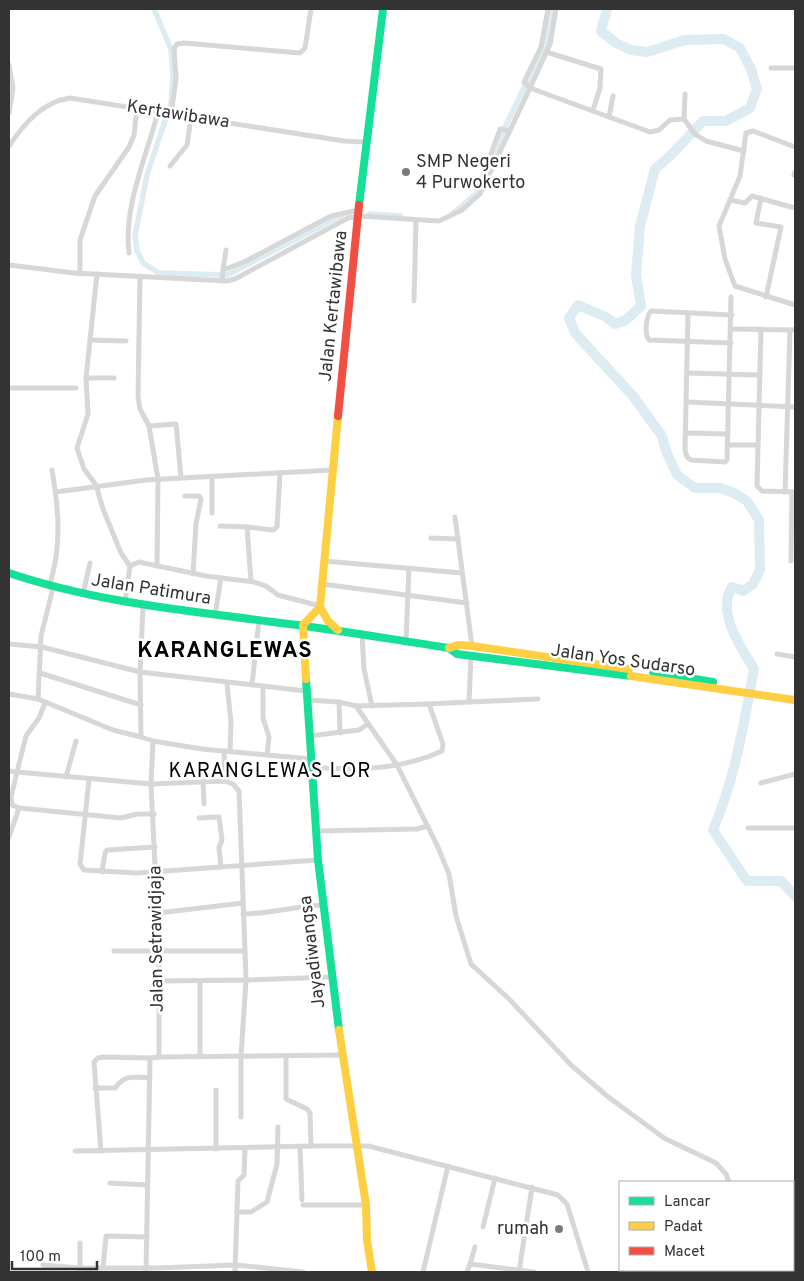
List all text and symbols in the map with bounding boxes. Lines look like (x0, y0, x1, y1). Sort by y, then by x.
street label: Kertawibawa (125, 96, 231, 134)
place label: SMP Negeri 4 Purwokerto (416, 151, 525, 195)
marker: SMP Negeri 4 Purwokerto (400, 166, 412, 178)
street label: Jalan Kertawibawa (315, 229, 353, 383)
street label: Jalan Patimura (89, 569, 213, 611)
district label: KARANGLEWAS (137, 638, 313, 665)
street label: Jalan Yos Sudarso (549, 639, 697, 683)
district label: KARANGLEWAS LOR (169, 759, 371, 785)
street label: Jalan Setrawidjaja (144, 865, 170, 1013)
street label: Jayadiwangsa (295, 894, 331, 1010)
legend (619, 1181, 794, 1271)
text: Lancar (664, 1193, 711, 1212)
place label: rumah (497, 1218, 549, 1241)
text: Padat (664, 1218, 703, 1237)
marker: rumah (553, 1223, 565, 1235)
scale bar (12, 1238, 98, 1270)
text: Macet (664, 1243, 705, 1262)
text: 100 m (20, 1248, 61, 1267)

